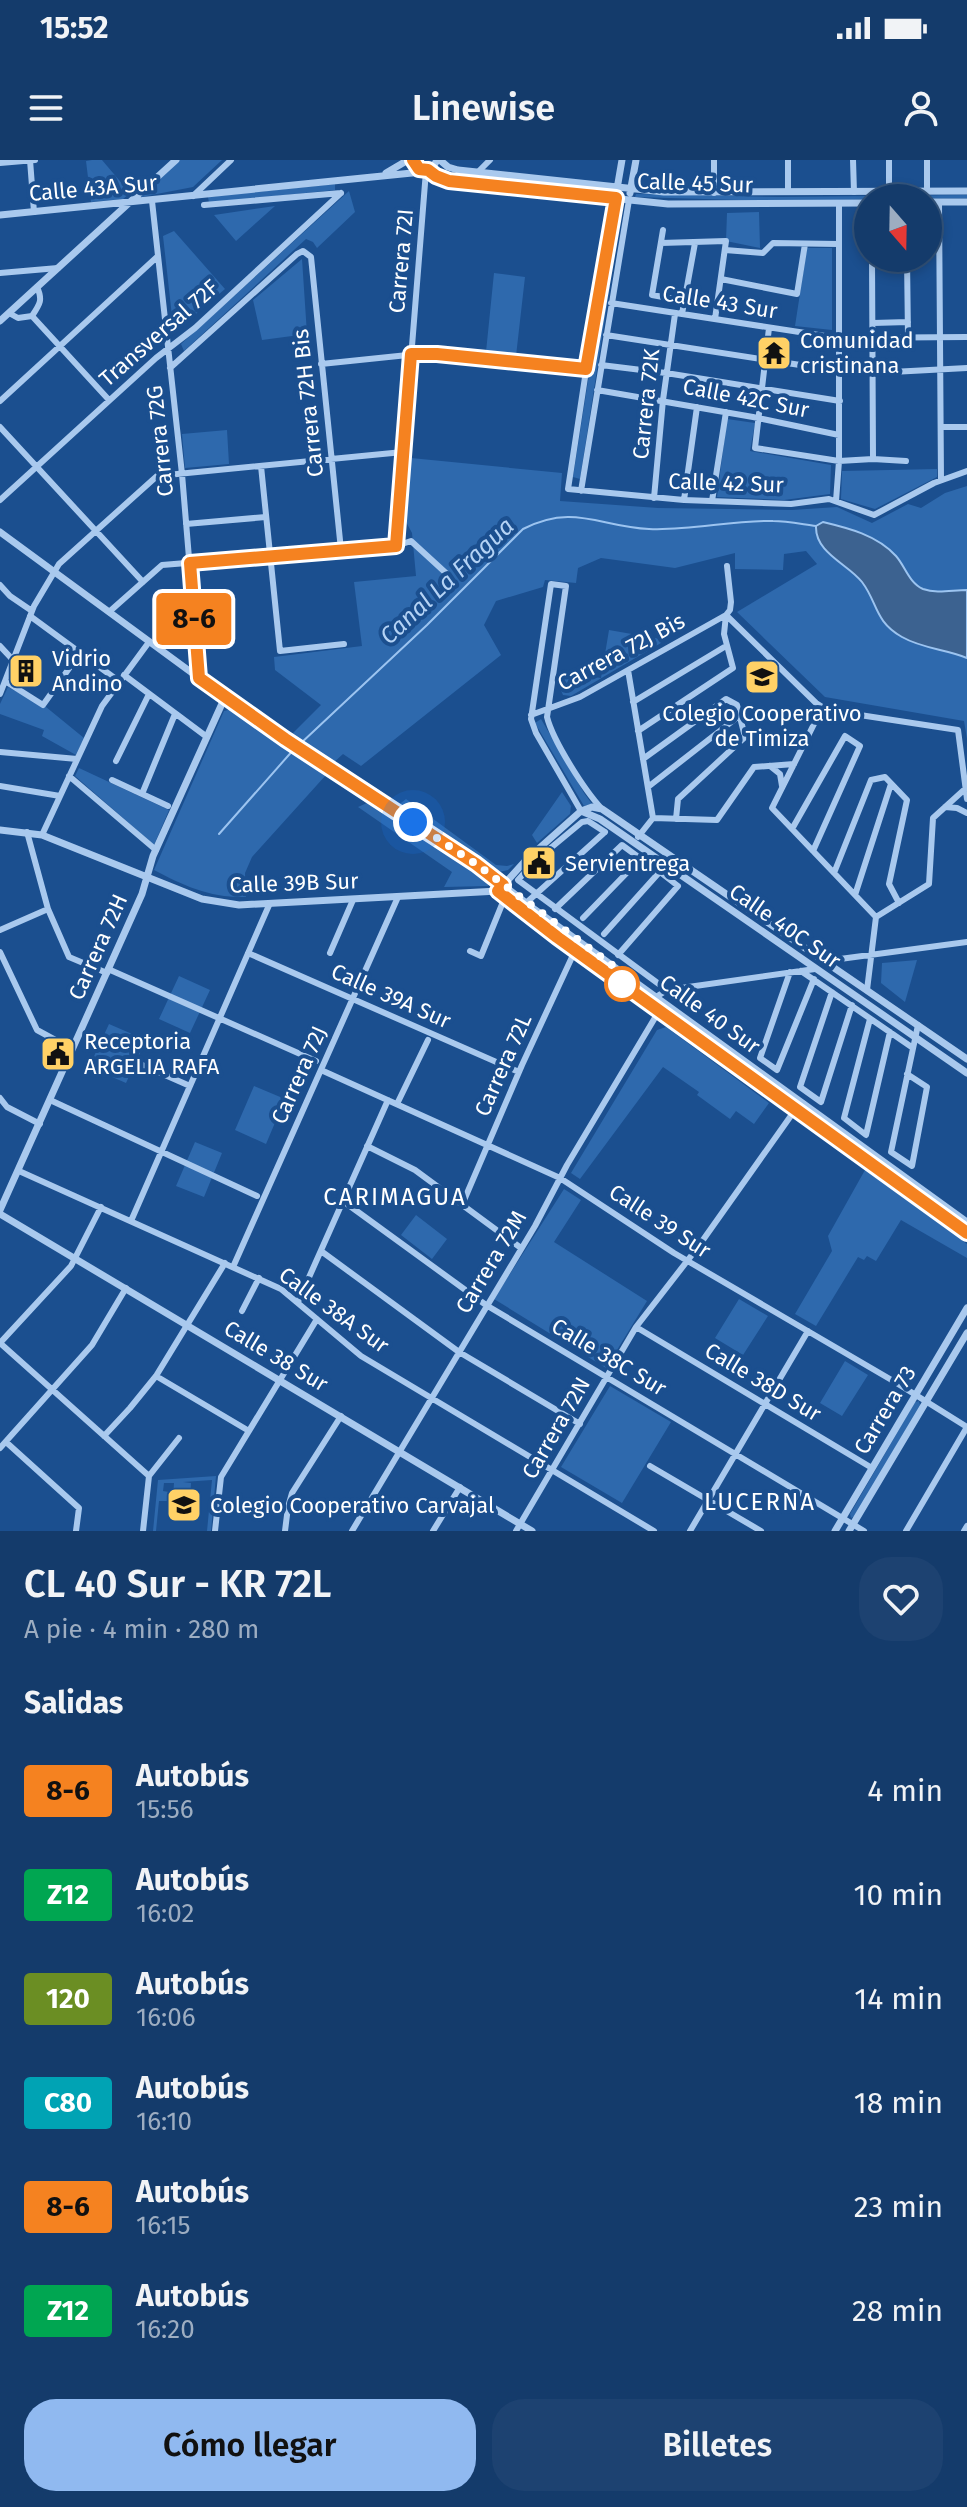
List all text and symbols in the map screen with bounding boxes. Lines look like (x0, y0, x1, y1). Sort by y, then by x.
text: 15:52 (40, 10, 109, 46)
icon: menu (24, 86, 68, 130)
text: Linewise (412, 86, 555, 130)
icon: person (899, 86, 943, 130)
street label: Calle 45 Sur (637, 167, 754, 199)
street label: Calle 43A Sur (28, 169, 159, 207)
north arrow (854, 184, 942, 272)
map controls (854, 184, 942, 272)
street label: Carrera 72I (383, 208, 419, 314)
street label: Transversal 72F (94, 274, 224, 392)
street label: Calle 43 Sur (661, 280, 780, 324)
place label: Comunidad cristinana (800, 327, 914, 379)
street label: Carrera 72H Bis (287, 328, 329, 478)
temple icon: Comunidad cristinana (755, 334, 793, 372)
street label: Carrera 72K (627, 347, 665, 461)
street label: Calle 42C Sur (681, 373, 812, 424)
street label: Carrera 72G (141, 384, 179, 498)
street label: Calle 42 Sur (668, 467, 785, 499)
water label: Canal La Fragua (374, 512, 520, 650)
line badge: 8-6 (148, 593, 240, 645)
text: 8-6 (172, 602, 216, 635)
street label: Carrera 72J Bis (553, 607, 689, 697)
place label: Vidrio Andino (52, 645, 123, 697)
building icon: Vidrio Andino (7, 652, 45, 690)
school or university icon: Colegio Cooperativo de Timiza (743, 658, 781, 696)
place label: Colegio Cooperativo de Timiza (662, 700, 862, 752)
your location (393, 802, 433, 842)
public building icon: Servientrega (520, 844, 558, 882)
place label: Servientrega (565, 850, 690, 877)
street label: Calle 39B Sur (229, 867, 360, 899)
street label: Calle 40C Sur (724, 878, 846, 975)
street label: Carrera 72H (63, 890, 133, 1004)
street label: Calle 39A Sur (327, 958, 456, 1035)
unlabelled marker (605, 967, 639, 1001)
street label: Calle 40 Sur (655, 969, 766, 1060)
street label: Carrera 72L (468, 1010, 538, 1120)
street label: Carrera 72J (265, 1022, 333, 1128)
place label: Receptoria ARGELIA RAFA (84, 1028, 220, 1080)
public building icon: Receptoria ARGELIA RAFA (39, 1035, 77, 1073)
street label: Calle 39 Sur (604, 1178, 716, 1264)
district label: CARIMAGUA (323, 1183, 467, 1211)
street label: Carrera 72M (450, 1206, 532, 1318)
street label: Calle 38A Sur (274, 1261, 395, 1359)
street label: Calle 38C Sur (547, 1312, 672, 1402)
street label: Calle 38 Sur (219, 1314, 333, 1398)
street label: Calle 38D Sur (700, 1337, 826, 1428)
street label: Carrera 73 (848, 1361, 922, 1459)
street label: Carrera 72N (516, 1372, 596, 1484)
school or university icon: Colegio Cooperativo Carvajal (165, 1486, 203, 1524)
district label: LUCERNA (704, 1488, 816, 1516)
place label: Colegio Cooperativo Carvajal (210, 1492, 494, 1519)
button: heart (859, 1557, 943, 1641)
text: CL 40 Sur - KR 72L (24, 1561, 331, 1607)
text: A pie · 4 min · 280 m (24, 1614, 259, 1645)
text: Salidas (24, 1685, 123, 1721)
text: Autobús (136, 1758, 249, 1794)
text: 4 min (867, 1773, 943, 1809)
text: 8-6 (46, 1774, 90, 1807)
text: 15:56 (136, 1794, 194, 1825)
text: Autobús (136, 1862, 249, 1898)
text: 10 min (854, 1877, 943, 1913)
text: Z12 (47, 1878, 89, 1911)
text: 16:02 (136, 1898, 194, 1929)
text: Autobús (136, 1966, 249, 2002)
text: 14 min (854, 1981, 943, 2017)
text: 120 (46, 1982, 90, 2015)
text: 16:06 (136, 2002, 196, 2033)
text: Autobús (136, 2070, 249, 2106)
text: 18 min (854, 2085, 943, 2121)
text: C80 (44, 2086, 92, 2119)
text: 16:10 (136, 2106, 192, 2137)
text: Autobús (136, 2174, 249, 2210)
text: 23 min (854, 2189, 943, 2225)
text: 8-6 (46, 2190, 90, 2223)
text: 16:15 (136, 2210, 191, 2241)
text: Autobús (136, 2278, 249, 2314)
text: 28 min (852, 2293, 943, 2329)
text: Z12 (47, 2294, 89, 2327)
text: 16:20 (136, 2314, 195, 2345)
button: Cómo llegar (24, 2399, 476, 2491)
button: Billetes (492, 2399, 943, 2491)

